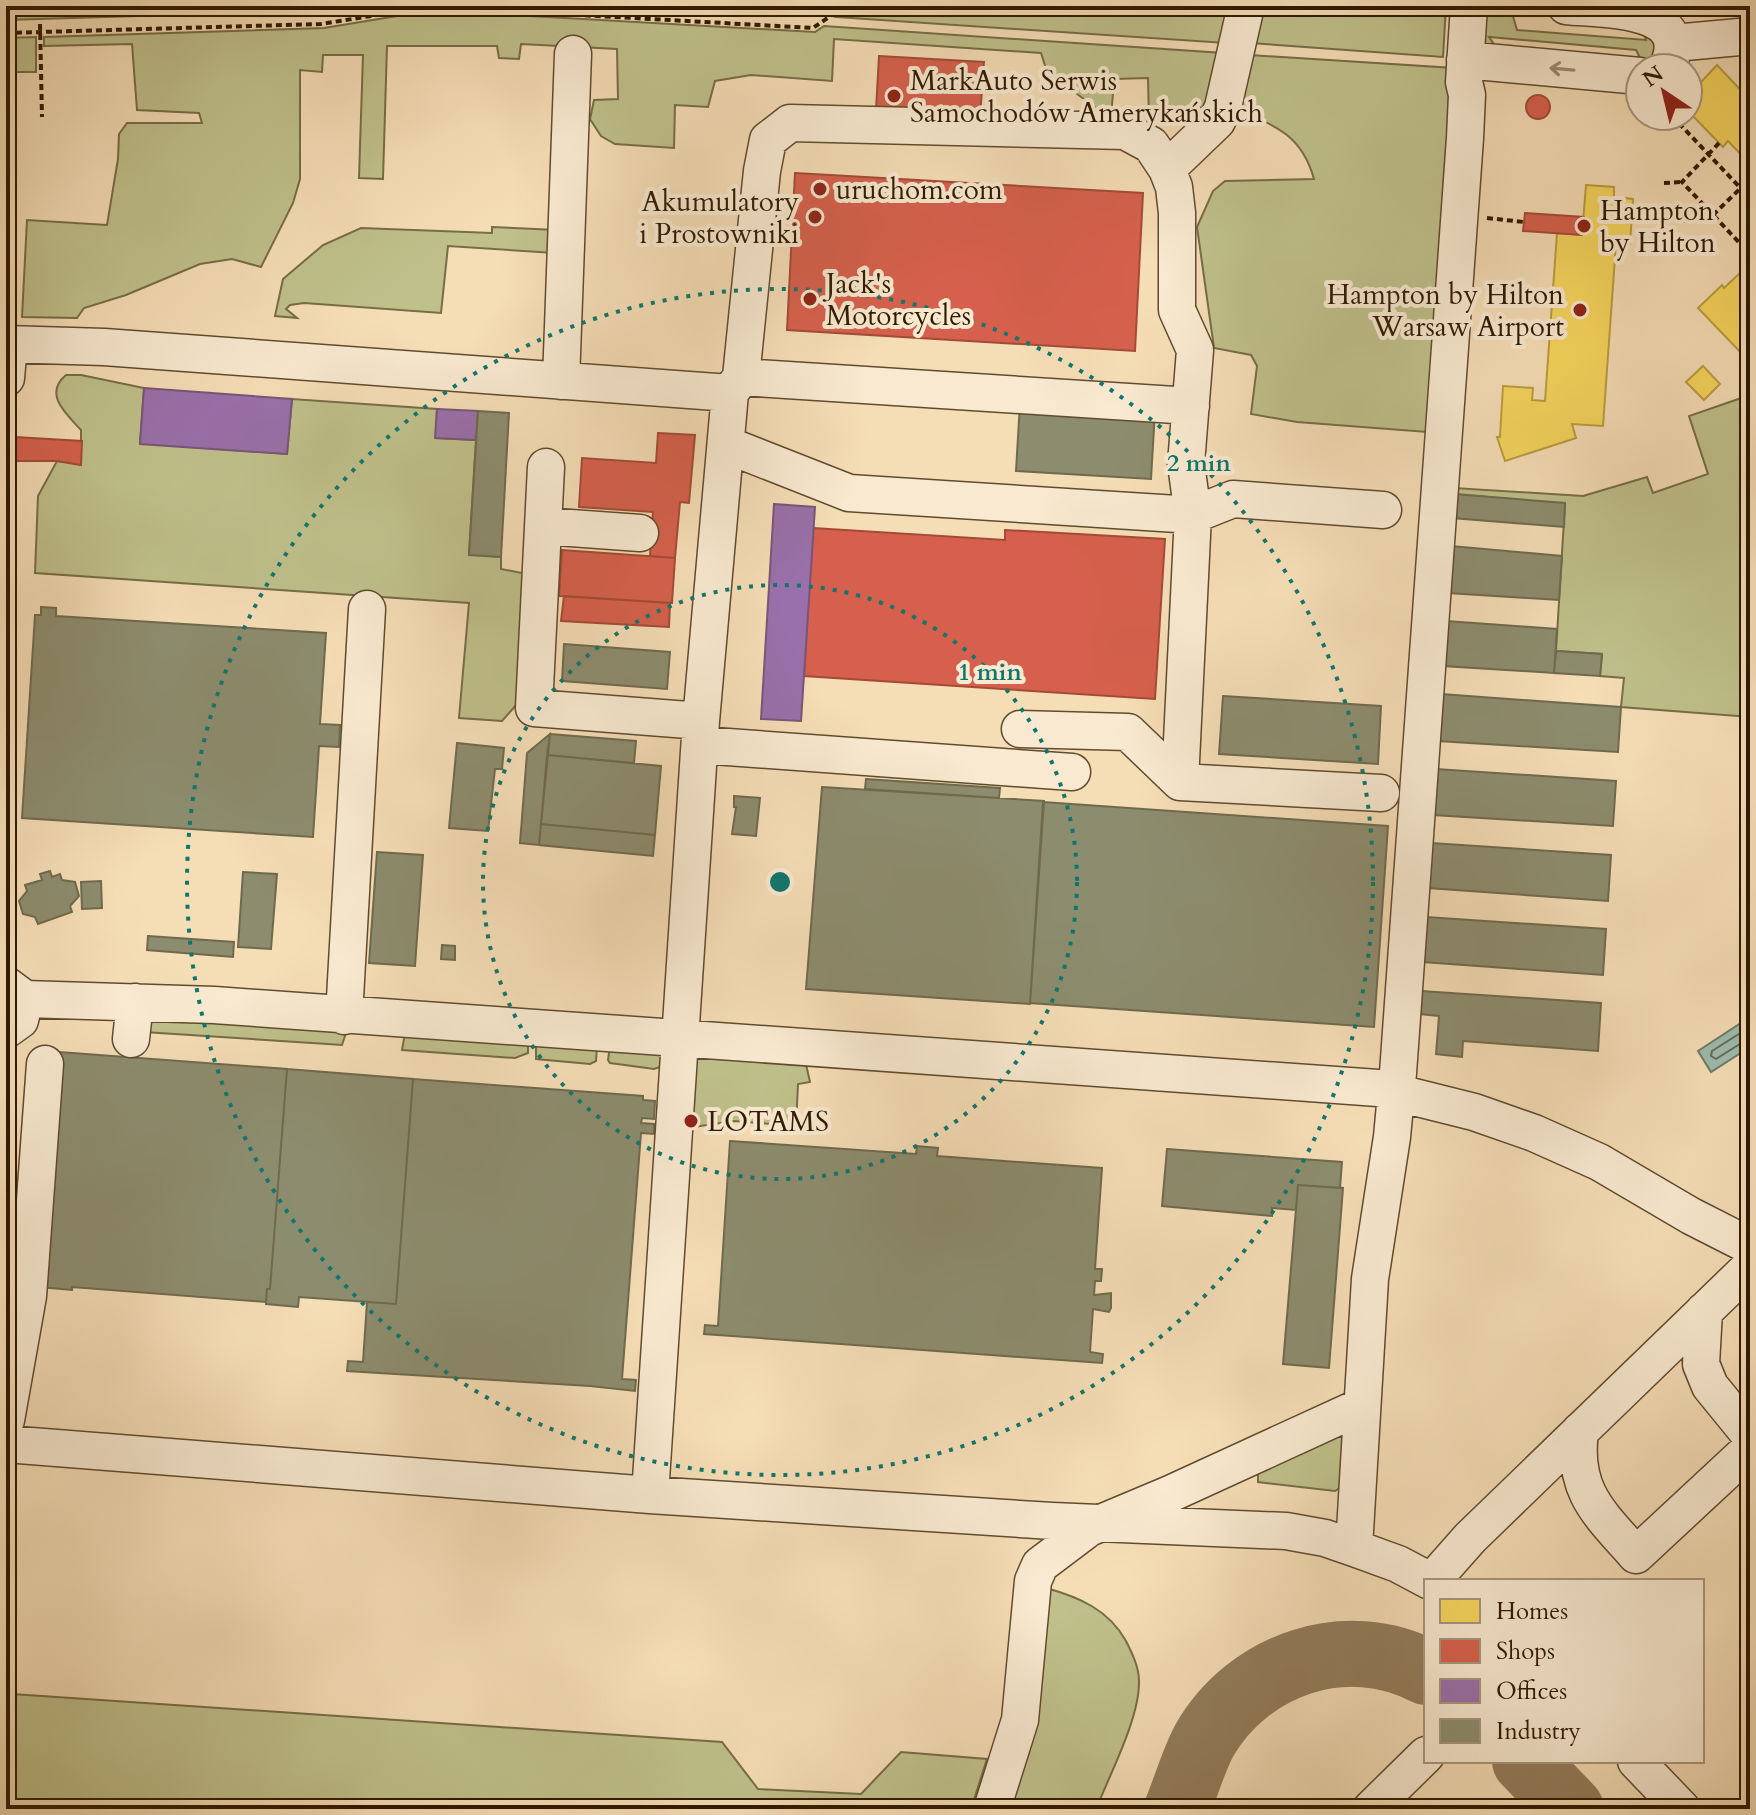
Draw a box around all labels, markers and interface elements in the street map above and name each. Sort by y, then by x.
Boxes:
north arrow [1624,52,1704,132]
text: N [1637,59,1670,94]
one-way arrow [1549,61,1576,76]
place label: MarkAuto Serwis Samochodów Amerykańskich [910,62,1263,132]
marker: MarkAuto Serwis Samochodów Amerykańskich [885,87,903,105]
place label: uruchom.com [836,171,1003,209]
marker: uruchom.com [811,180,829,198]
place label: Akumulatory i Prostowniki [639,183,799,253]
place label: Hampton by Hilton [1600,192,1716,262]
marker: Akumulatory i Prostowniki [806,208,824,226]
marker: Hampton by Hilton [1575,217,1593,235]
place label: Jack's Motorcycles [822,265,971,335]
place label: Hampton by Hilton Warsaw Airport [1327,276,1564,346]
marker: Jack's Motorcycles [801,290,819,308]
marker: Hampton by Hilton Warsaw Airport [1571,301,1589,319]
text: 2 min [1167,447,1232,480]
text: 1 min [958,656,1023,689]
centre of rings [766,868,794,896]
place label: LOTAMS [707,1103,829,1141]
marker: LOTAMS [682,1112,700,1130]
legend [1424,1579,1704,1763]
text: Homes [1496,1595,1568,1628]
text: Shops [1496,1635,1555,1668]
text: Offices [1496,1675,1567,1708]
text: Industry [1496,1715,1581,1748]

